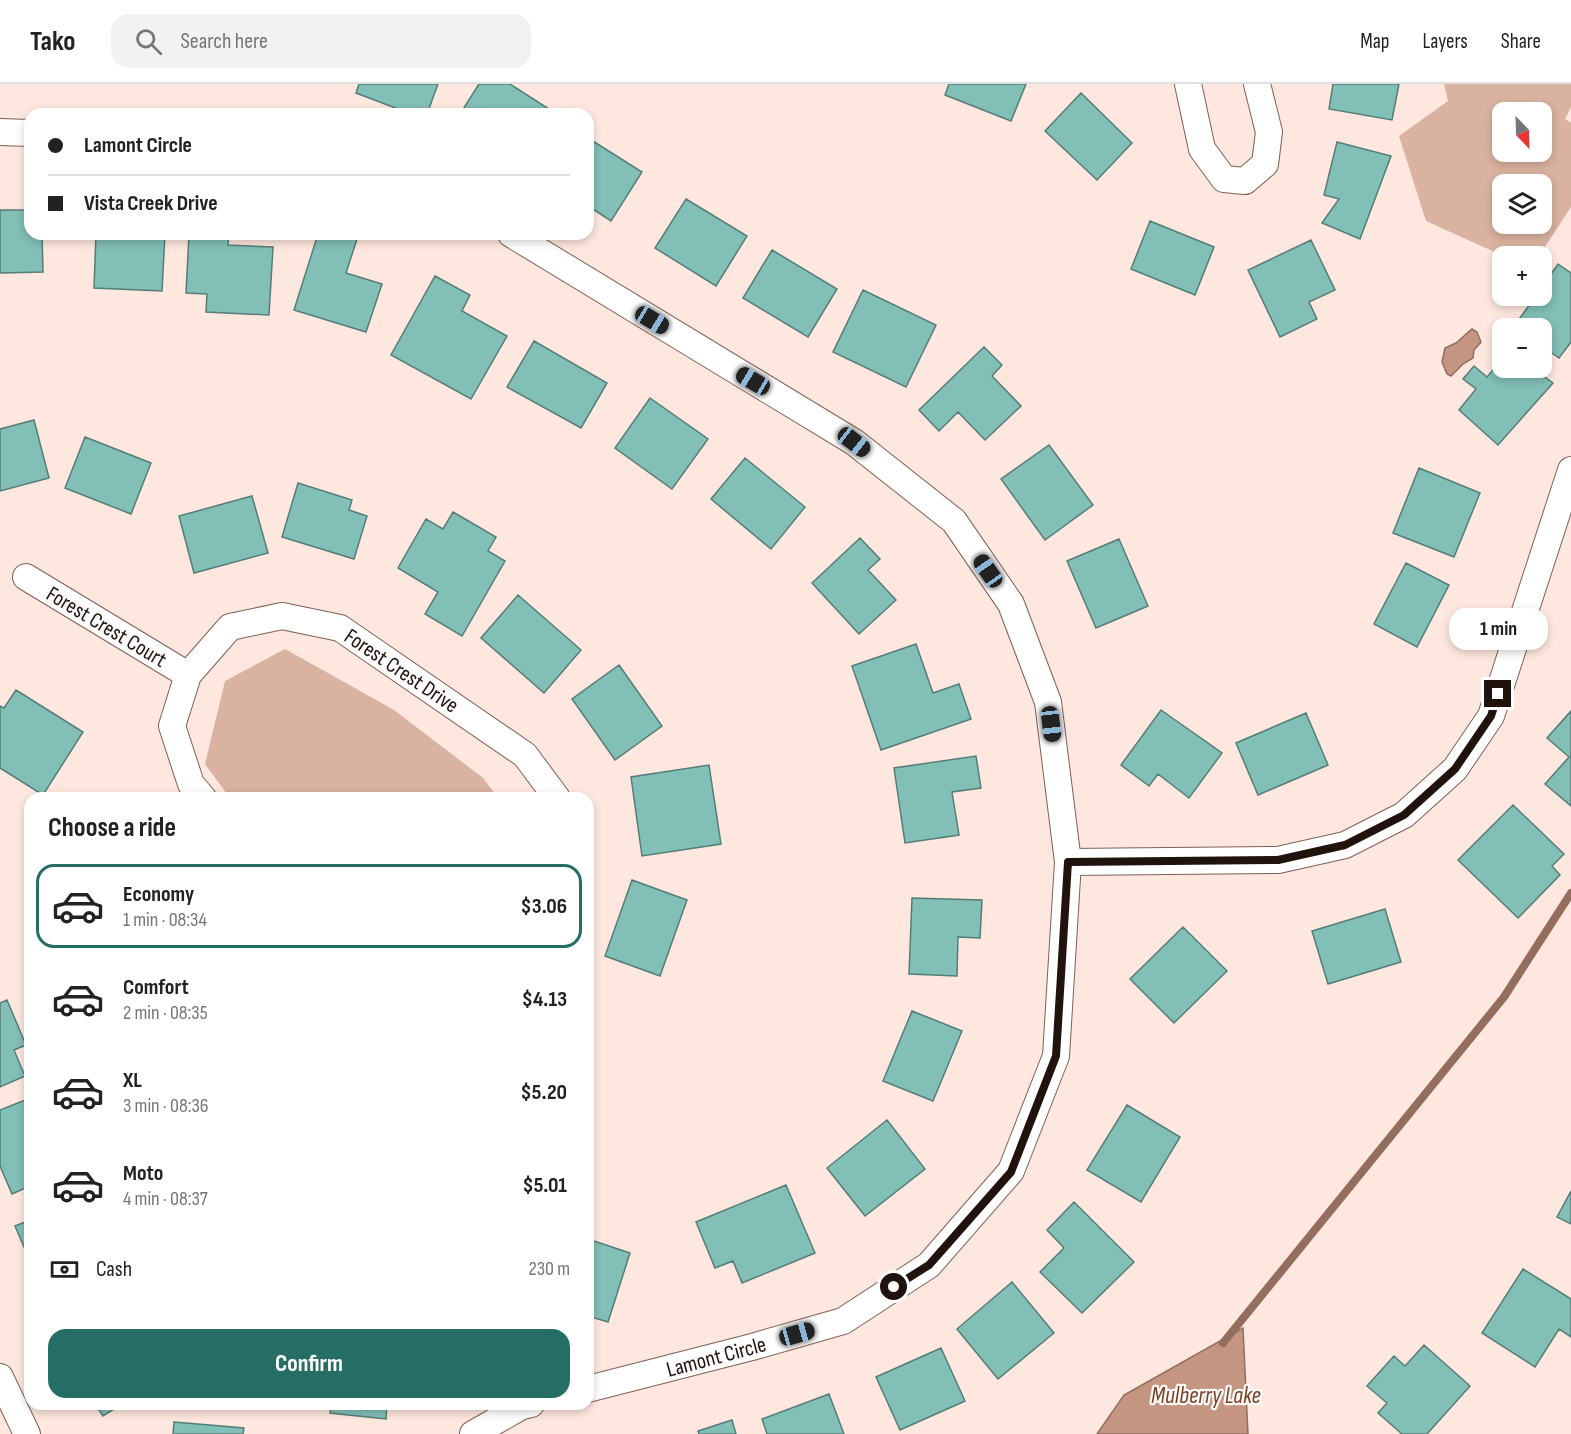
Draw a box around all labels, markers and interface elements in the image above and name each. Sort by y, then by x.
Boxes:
search box [111,14,531,68]
text: Tako [30,25,75,58]
icon: search [132,25,165,58]
text: Search here [180,28,268,55]
text: Map [1360,29,1389,54]
text: Layers [1422,29,1468,54]
text: Share [1501,29,1541,54]
north arrow [1492,102,1552,162]
map controls [1492,102,1552,378]
text: Lamont Circle [84,132,192,159]
button: layers [1492,174,1552,234]
text: Vista Creek Drive [84,190,218,217]
button: + [1492,246,1552,306]
car [632,303,672,337]
button: − [1492,318,1552,378]
car [733,364,773,398]
car [834,424,874,460]
car [970,551,1006,591]
street label: Forest Crest Court [41,581,172,674]
callout: 1 min [1448,607,1547,649]
text: 1 min [1480,617,1517,641]
street label: Forest Crest Drive [339,623,463,719]
route end [1484,680,1511,707]
car [1040,705,1062,743]
text: Choose a ride [48,812,176,844]
icon: car [51,879,105,933]
text: Economy [123,881,194,908]
text: $3.06 [521,893,567,920]
text: 1 min · 08:34 [123,908,207,932]
icon: car [51,972,105,1026]
text: Comfort [123,974,189,1001]
text: $4.13 [522,986,567,1013]
text: 2 min · 08:35 [123,1001,208,1025]
icon: car [51,1065,105,1119]
text: XL [123,1067,142,1094]
text: $5.20 [521,1079,567,1106]
text: 3 min · 08:36 [123,1094,209,1118]
icon: car [51,1158,105,1212]
text: Moto [123,1160,163,1187]
text: $5.01 [523,1172,567,1199]
text: 4 min · 08:37 [123,1187,208,1211]
icon: cash [48,1253,81,1286]
text: Cash [96,1256,132,1283]
text: 230 m [528,1257,570,1281]
route start [880,1273,907,1300]
car [777,1320,817,1348]
button: Confirm [48,1329,570,1398]
street label: Lamont Circle [664,1331,769,1384]
water label: Mulberry Lake [1151,1381,1261,1410]

